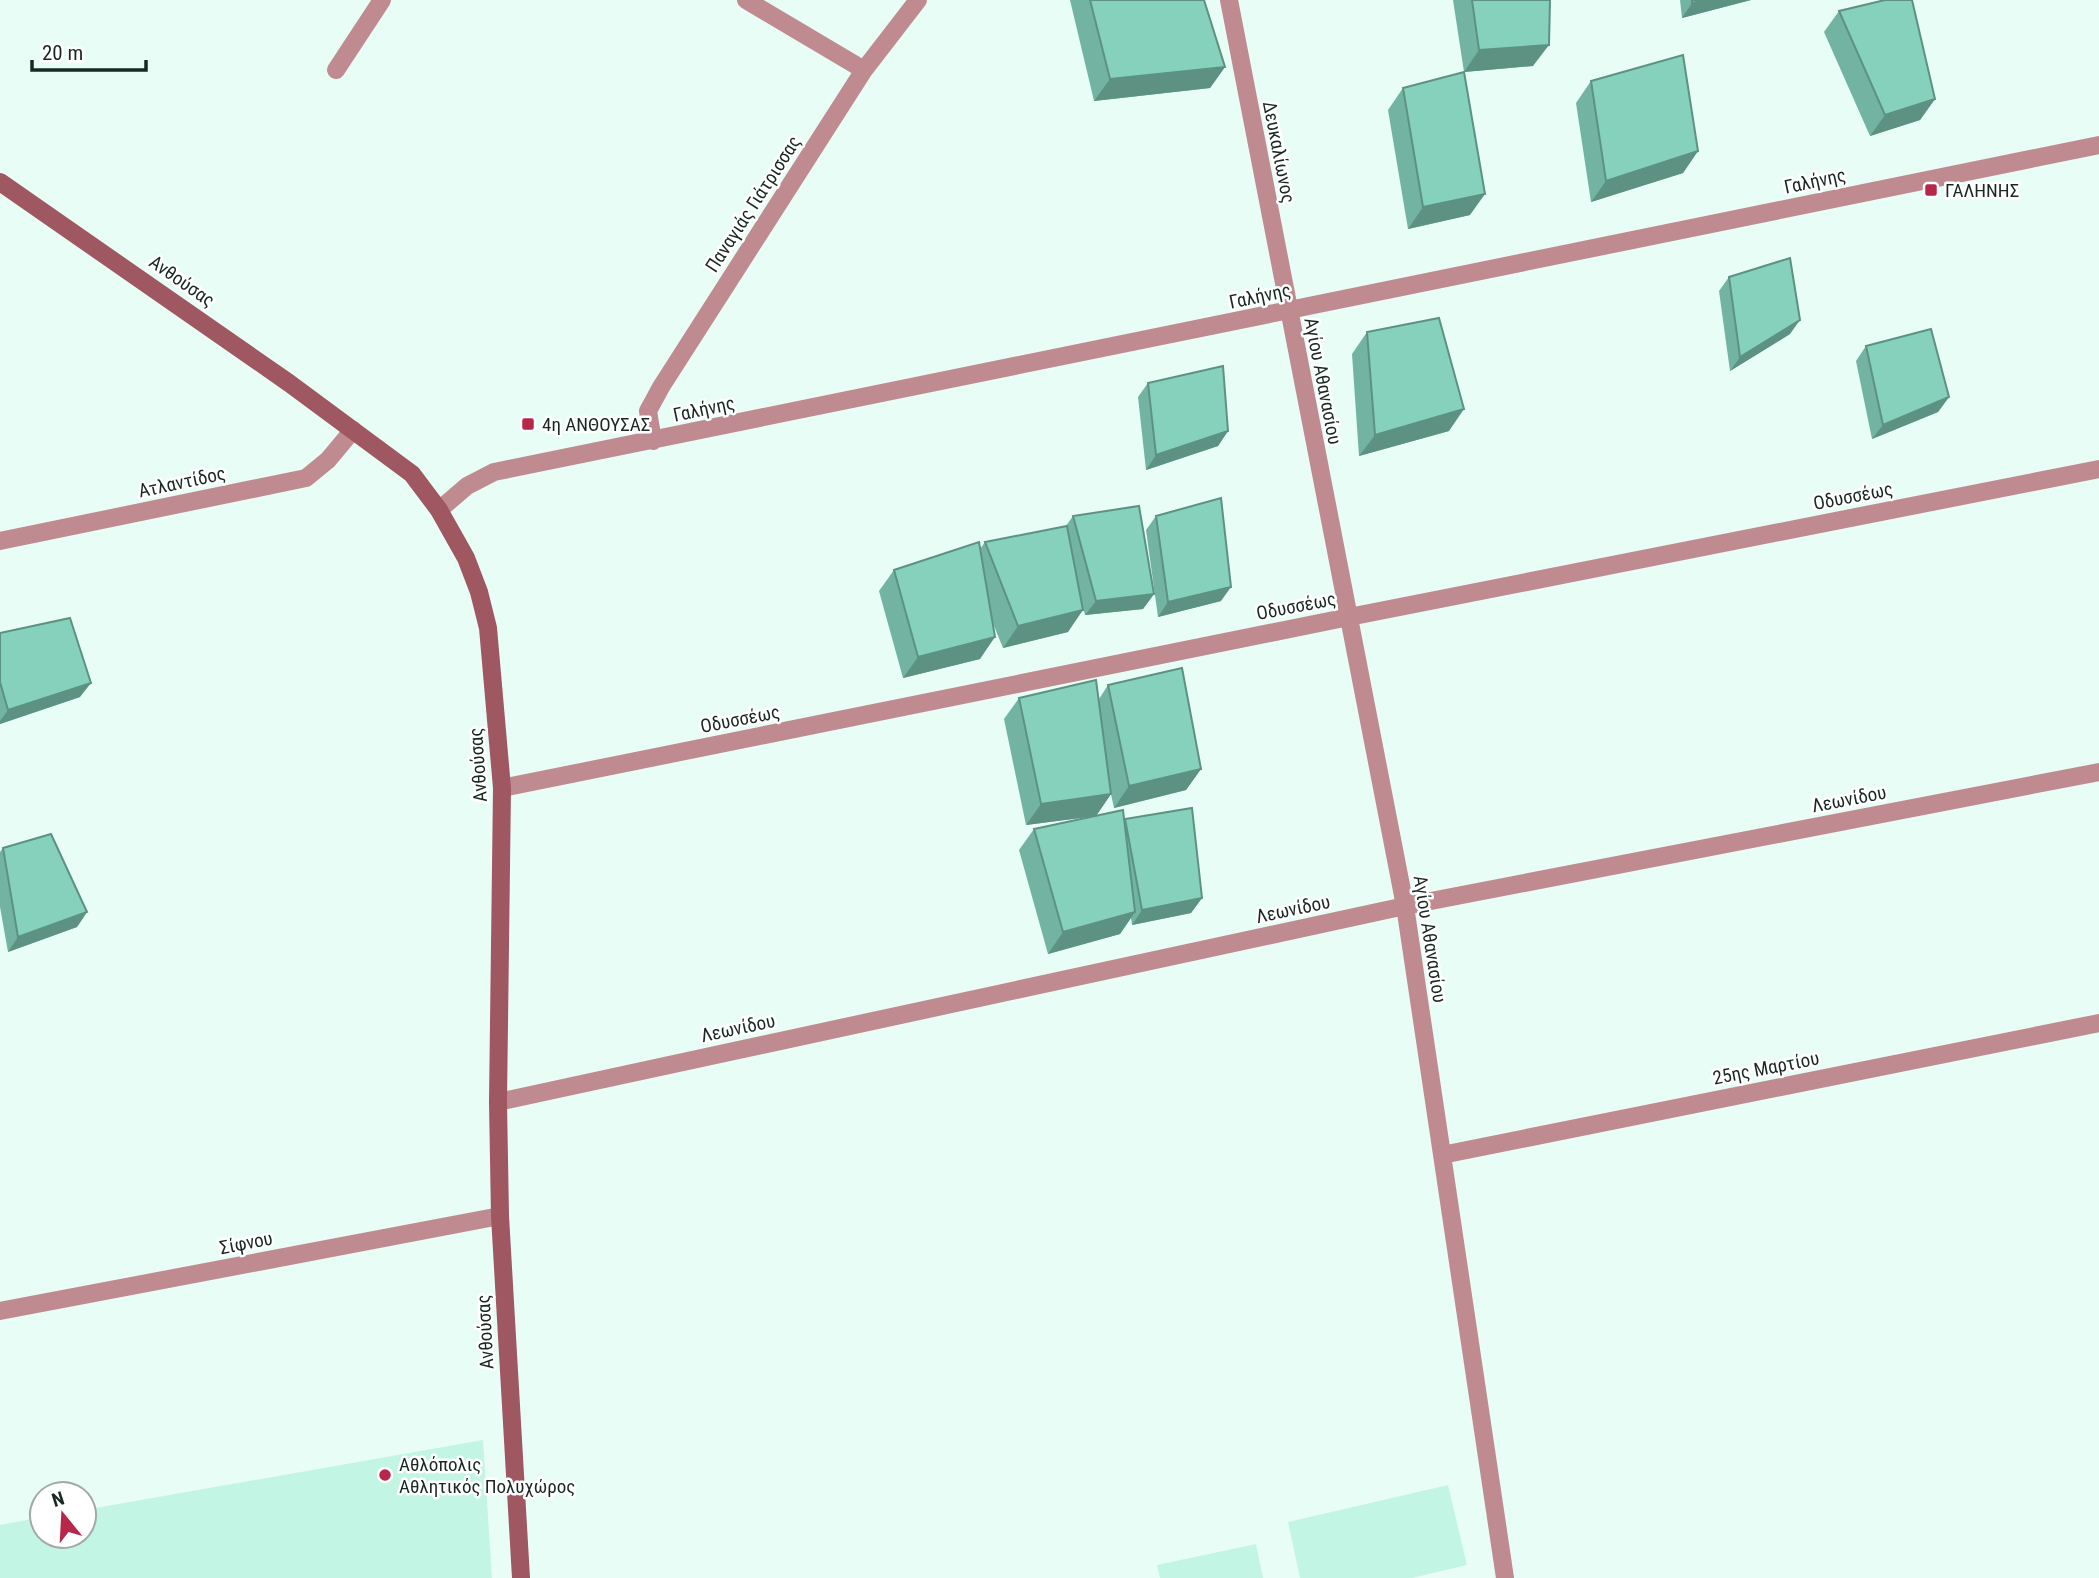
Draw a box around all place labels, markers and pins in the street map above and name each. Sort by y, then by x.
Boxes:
place label: ΓΑΛΗΝΗΣ [1945,179,2019,202]
marker: ΓΑΛΗΝΗΣ [1923,182,1939,198]
place label: 4η ΑΝΘΟΥΣΑΣ [542,413,650,436]
marker: 4η ΑΝΘΟΥΣΑΣ [520,416,536,432]
place label: Αθλόπολις Αθλητικός Πολυχώρος [399,1453,575,1498]
marker: Αθλόπολις Αθλητικός Πολυχώρος [377,1467,393,1483]

